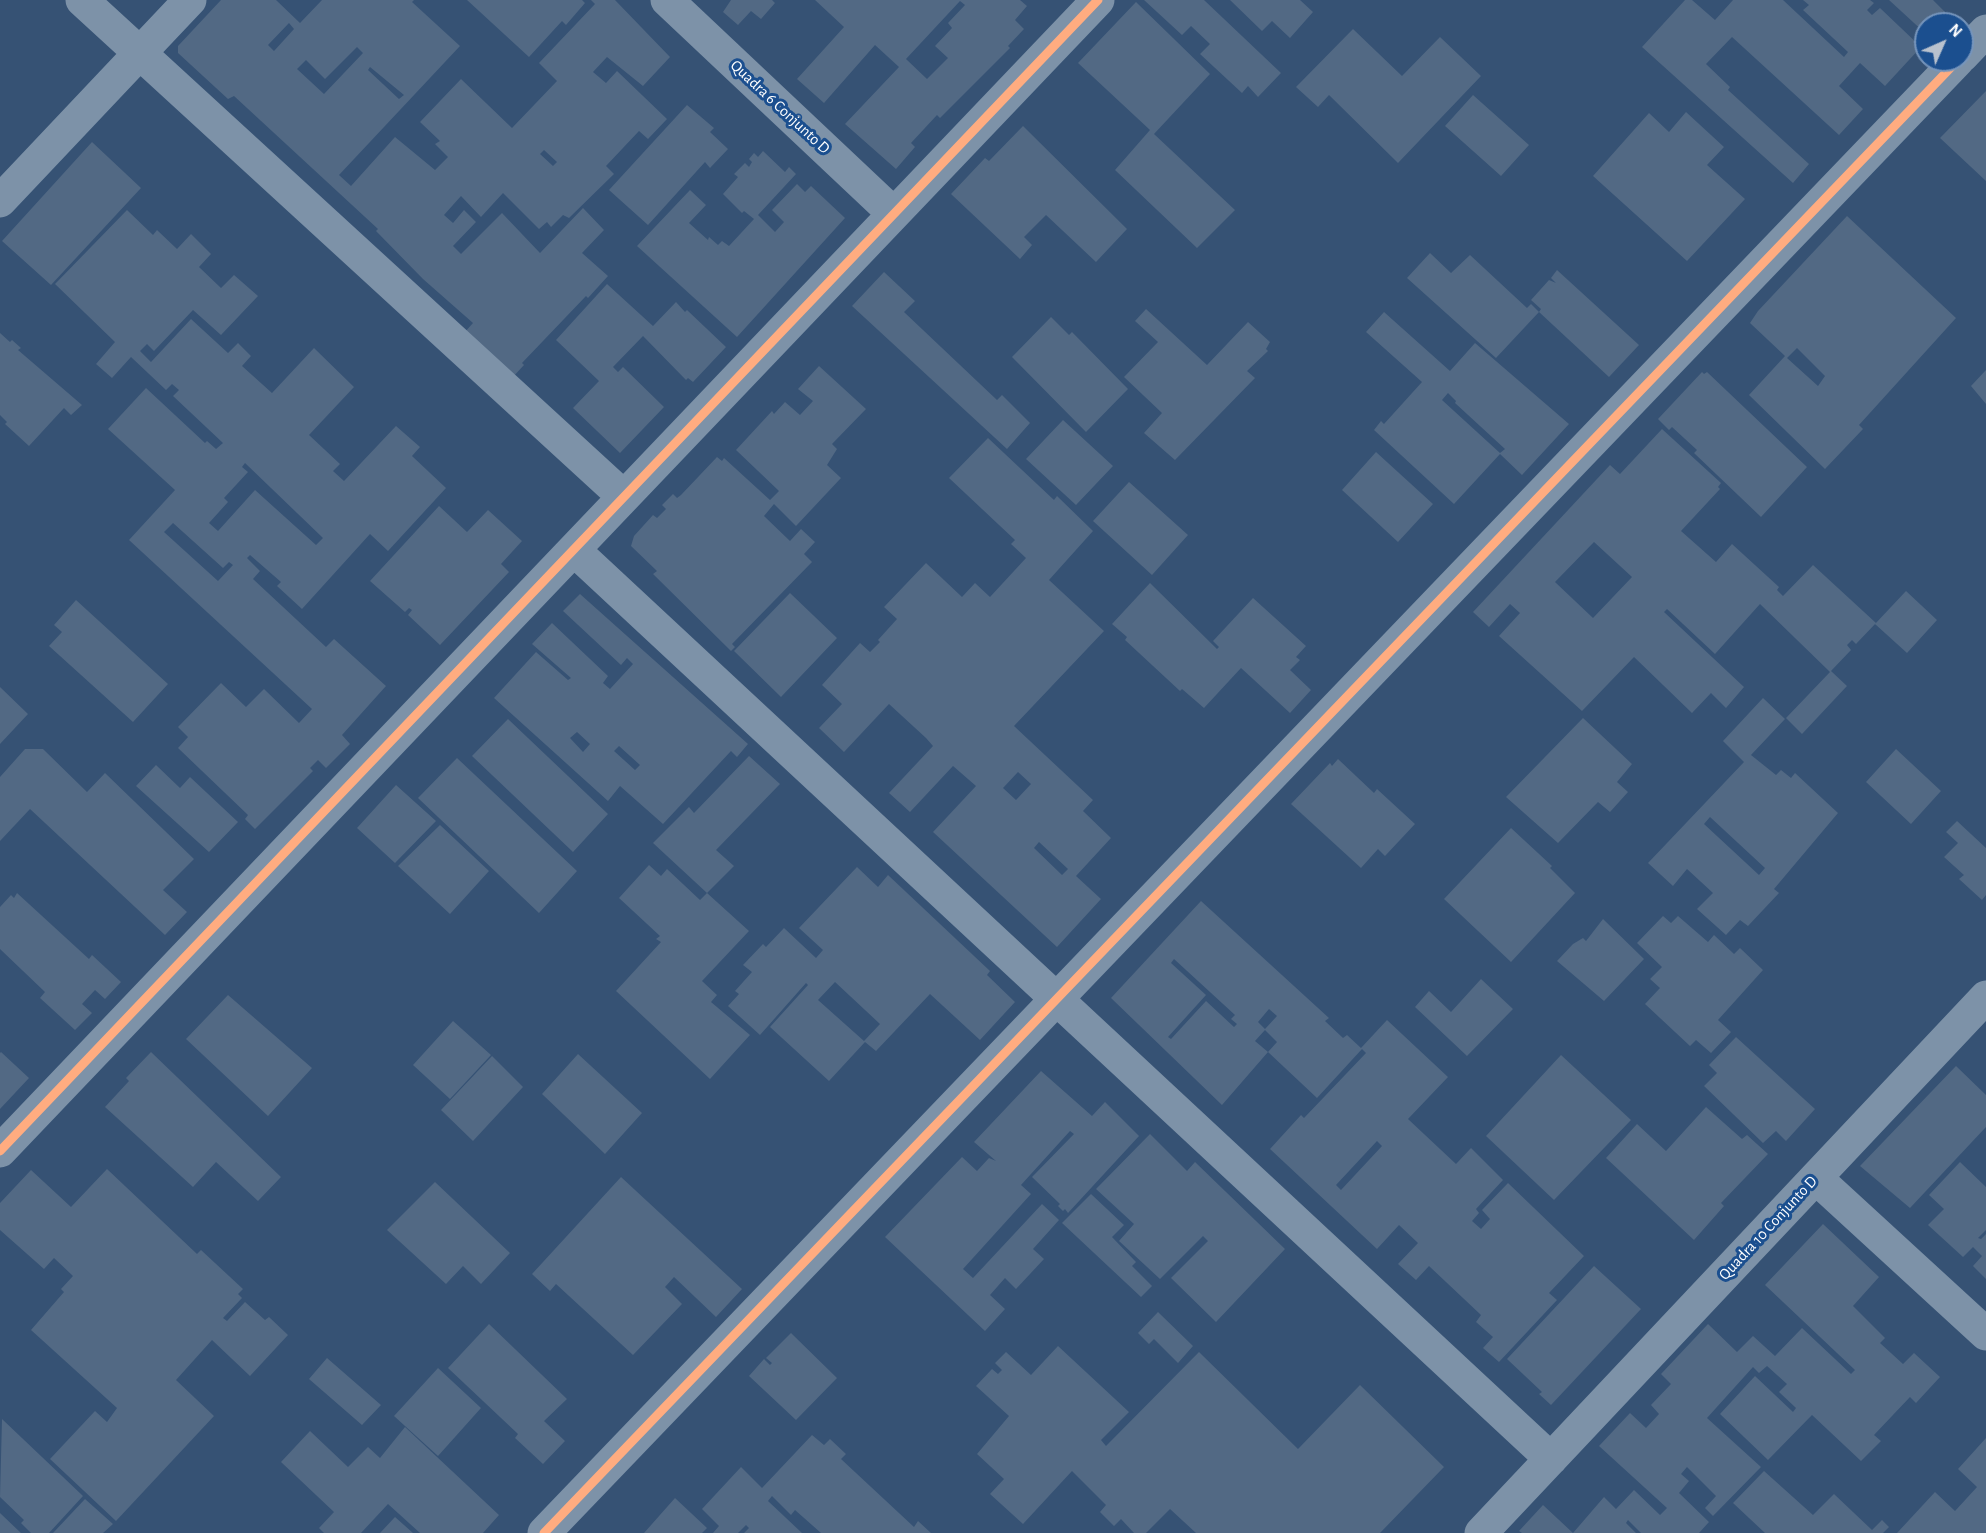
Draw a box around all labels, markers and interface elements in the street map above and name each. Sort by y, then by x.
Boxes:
north arrow [1914,12,1974,72]
text: N [1946,21,1965,40]
street label: Quadra 6 Conjunto D [726,56,834,158]
street label: Quadra 10 Conjunto D [1715,1172,1821,1284]

